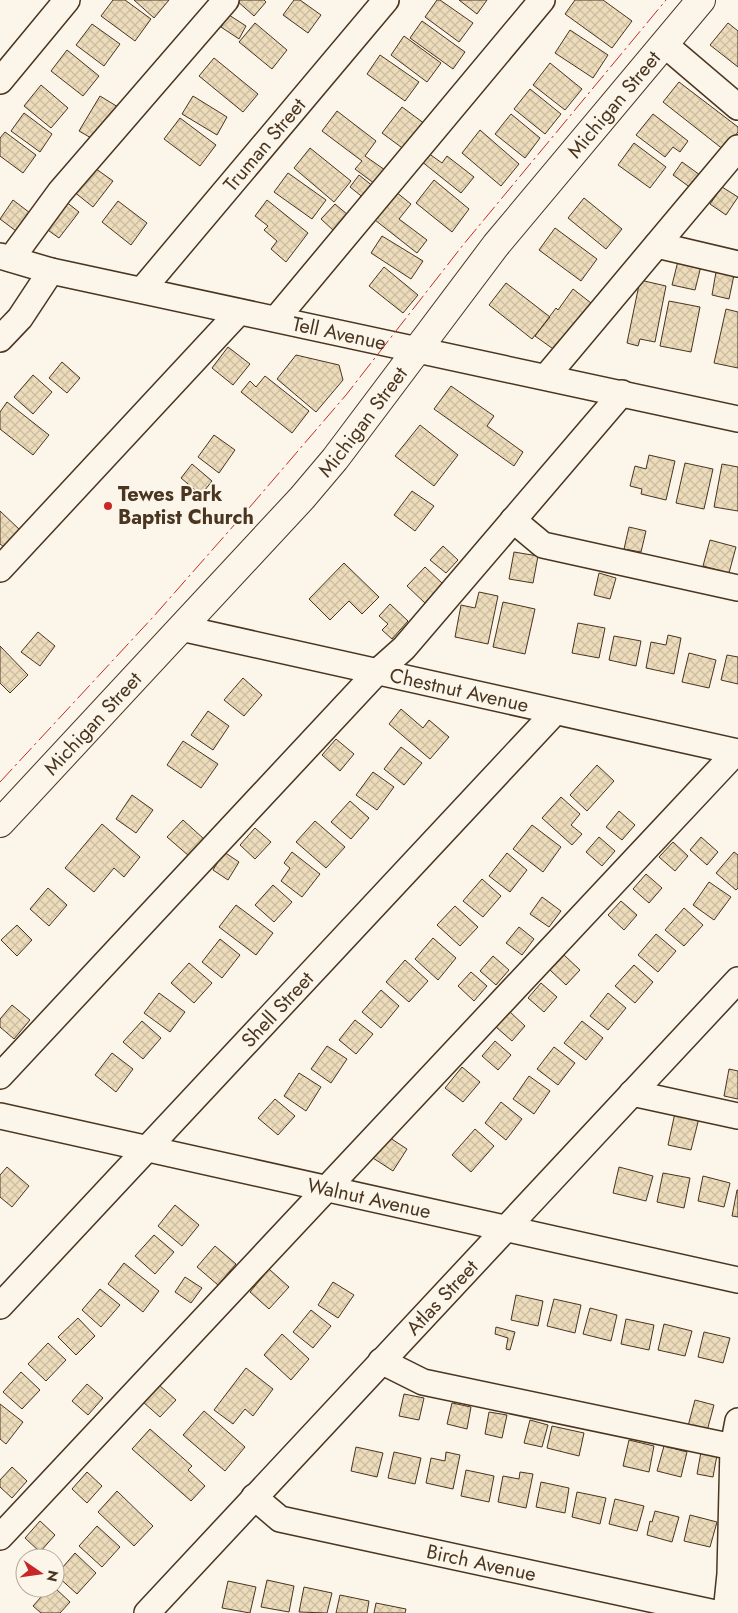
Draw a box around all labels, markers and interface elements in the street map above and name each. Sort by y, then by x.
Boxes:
street label: Michigan Street [561,45,668,165]
street label: Truman Street [217,92,313,198]
street label: Tell Avenue [290,309,389,358]
street label: Michigan Street [312,361,415,484]
place label: Tewes Park Baptist Church [118,480,254,532]
marker: Tewes Park Baptist Church [102,500,114,512]
street label: Chestnut Avenue [387,661,531,720]
street label: Michigan Street [37,665,149,782]
street label: Shell Street [235,965,321,1054]
street label: Walnut Avenue [304,1171,434,1226]
street label: Atlas Street [399,1253,485,1342]
street label: Birch Avenue [424,1537,539,1589]
north arrow [15,1548,65,1598]
text: N [42,1568,64,1584]

